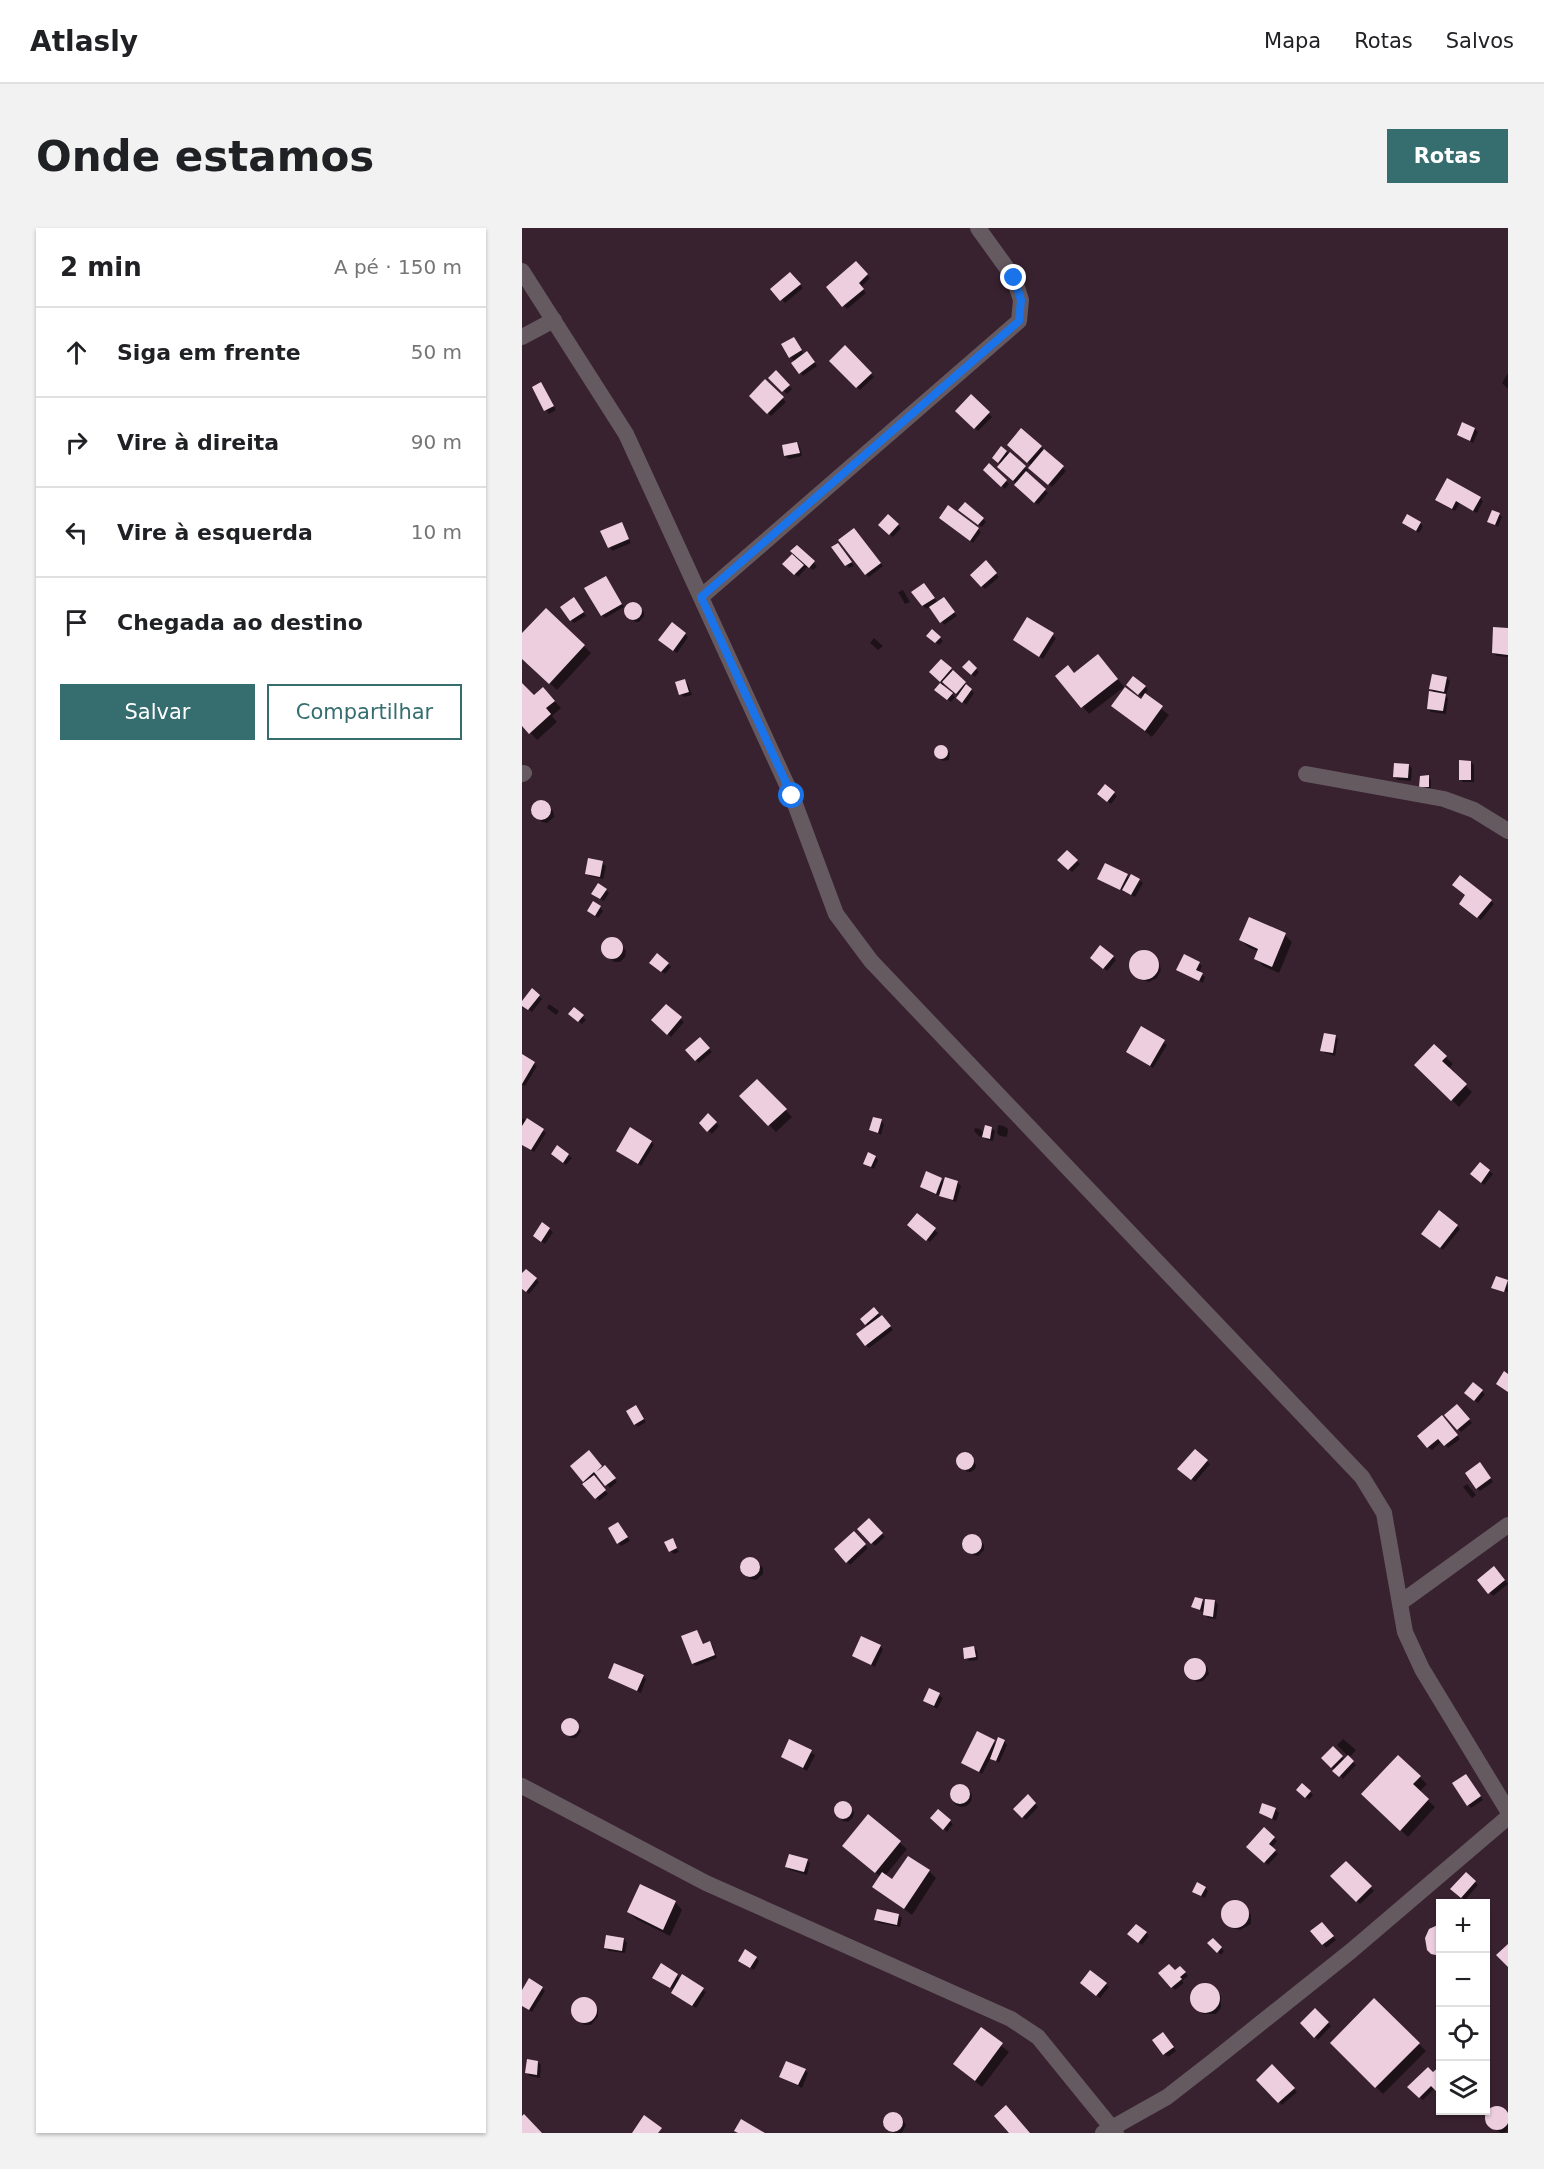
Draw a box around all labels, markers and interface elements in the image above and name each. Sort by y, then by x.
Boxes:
text: Atlasly [30,25,138,58]
text: Mapa [1264,29,1321,53]
text: Rotas [1354,29,1413,53]
text: Salvos [1446,29,1514,53]
button: Rotas [1387,129,1508,183]
text: Onde estamos [36,132,374,181]
text: 2 min [60,252,142,282]
text: A pé · 150 m [334,255,462,279]
route end [1000,264,1026,290]
icon: ahead [60,336,93,369]
text: Siga em frente [117,340,301,365]
text: 50 m [411,340,462,364]
icon: right [60,426,93,459]
text: Vire à direita [117,430,279,455]
text: 90 m [411,430,462,454]
icon: left [60,516,93,549]
text: Vire à esquerda [117,520,313,545]
text: 10 m [411,520,462,544]
icon: arrive [60,606,93,639]
text: Chegada ao destino [117,610,363,635]
button: Salvar [60,684,255,740]
button: Compartilhar [267,684,462,740]
route start [778,782,804,808]
map controls [1436,1899,1490,2115]
button: + [1436,1899,1490,1953]
button: − [1436,1953,1490,2007]
button: locate [1436,2007,1490,2061]
button: layers [1436,2061,1490,2115]

